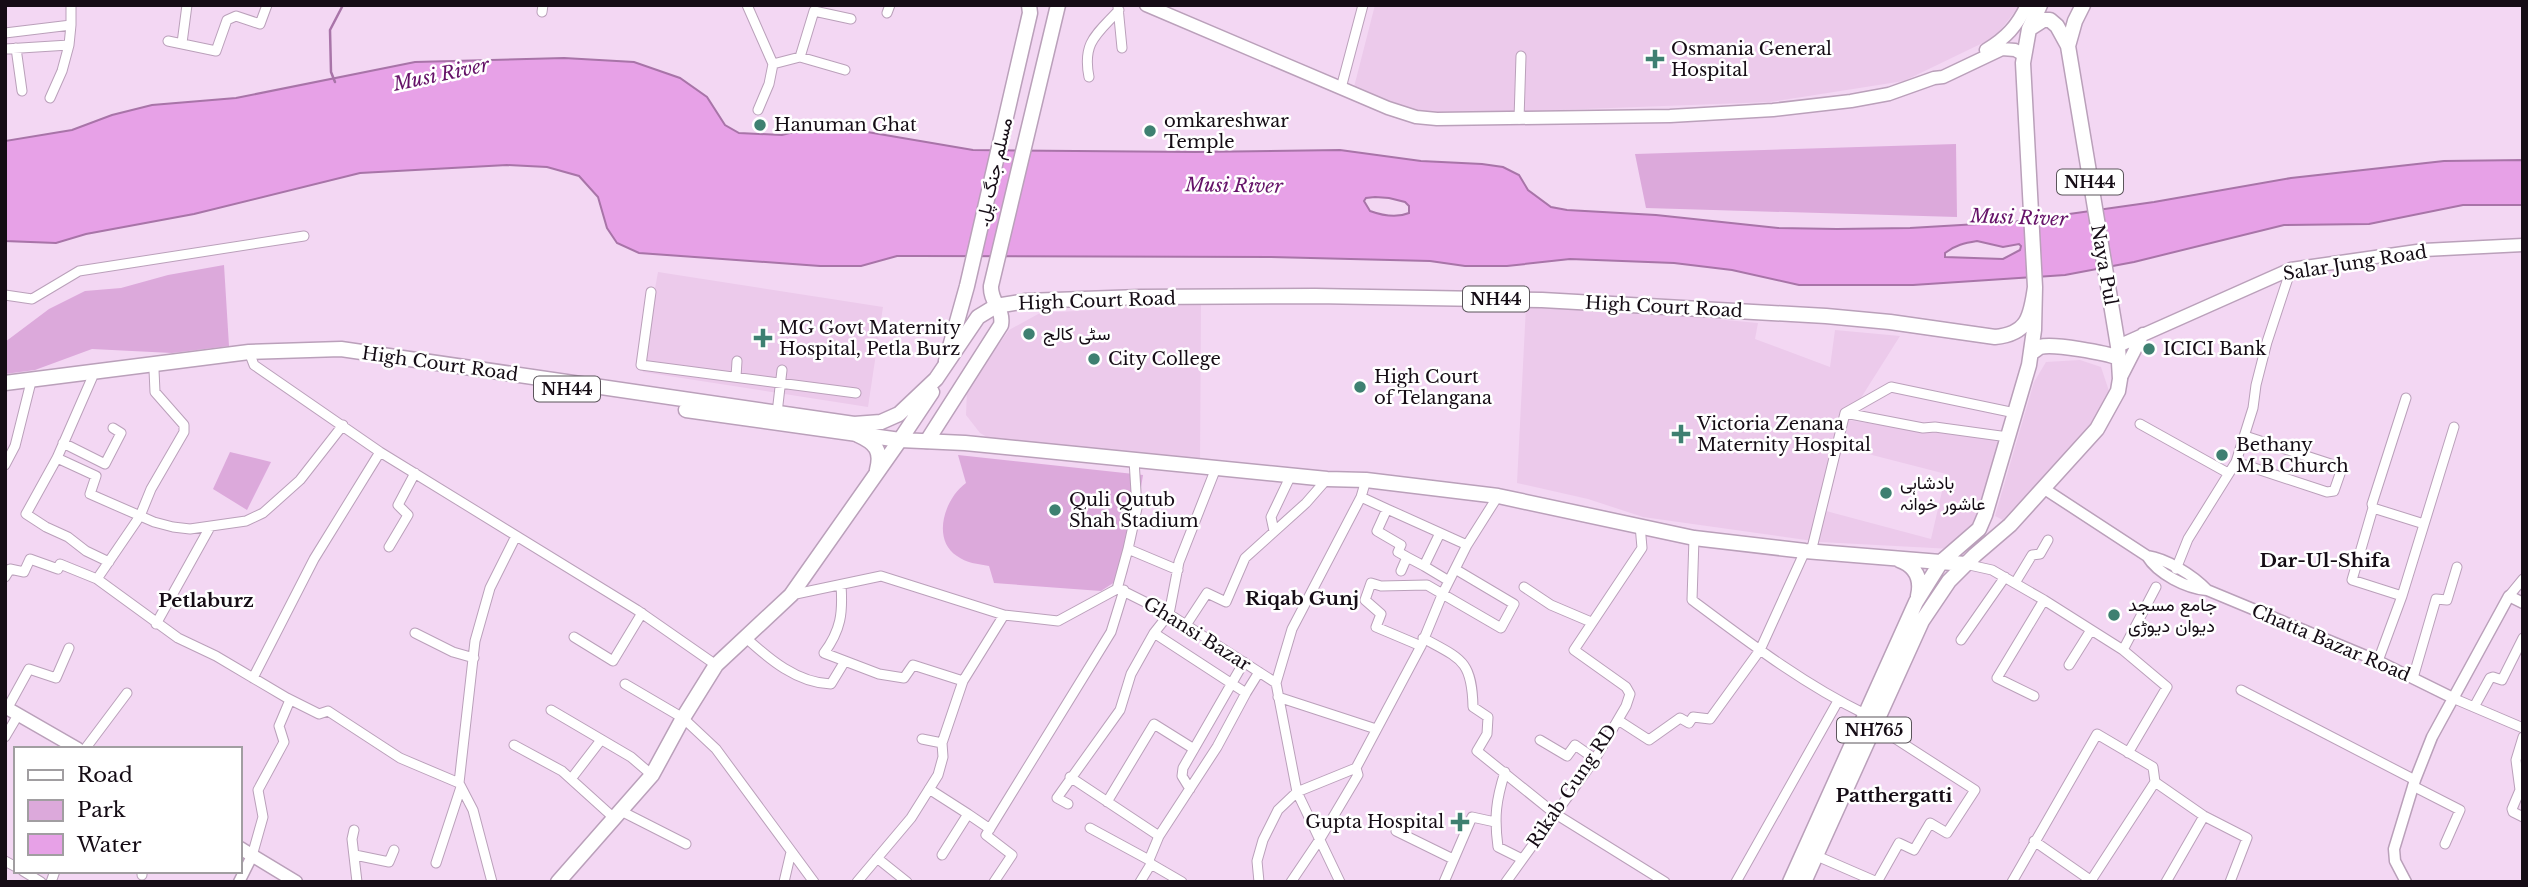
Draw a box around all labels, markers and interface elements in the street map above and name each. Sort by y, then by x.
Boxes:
place label: Osmania General Hospital [1671,38,1832,81]
marker: Osmania General Hospital [1645,49,1665,69]
water label: Musi River [390,53,492,96]
place label: omkareshwar Temple [1164,110,1289,153]
place label: Hanuman Ghat [774,114,917,136]
street label: مسلم جنگ پل۔ [971,115,1018,229]
marker: Hanuman Ghat [752,117,768,133]
marker: omkareshwar Temple [1142,123,1158,139]
road number: NH44 [2057,170,2123,194]
water label: Musi River [1184,173,1284,198]
water label: Musi River [1969,204,2069,231]
street label: Naya Pul [2086,223,2122,307]
street label: Salar Jung Road [2281,241,2429,285]
road number: NH44 [1463,286,1529,312]
street label: High Court Road [1018,287,1176,315]
street label: High Court Road [1585,292,1743,322]
place label: MG Govt Maternity Hospital, Petla Burz [779,317,961,360]
place label: سٹی کالج [1043,323,1110,346]
marker: سٹی کالج [1021,326,1037,342]
marker: MG Govt Maternity Hospital, Petla Burz [753,328,773,348]
place label: ICICI Bank [2163,338,2266,360]
marker: ICICI Bank [2141,341,2157,357]
street label: High Court Road [360,342,520,386]
place label: City College [1108,348,1221,370]
marker: City College [1086,351,1102,367]
place label: High Court of Telangana [1374,366,1492,409]
road number: NH44 [534,376,600,402]
marker: High Court of Telangana [1352,379,1368,395]
place label: Victoria Zenana Maternity Hospital [1696,413,1871,456]
marker: Victoria Zenana Maternity Hospital [1671,424,1691,444]
place label: Bethany M.B Church [2236,434,2349,477]
marker: Bethany M.B Church [2214,447,2230,463]
place label: بادشاہی عاشور خوانہ [1900,472,1985,515]
marker: بادشاہی عاشور خوانہ [1878,485,1894,501]
place label: Quli Qutub Shah Stadium [1069,489,1198,532]
marker: Quli Qutub Shah Stadium [1047,502,1063,518]
district label: Dar-Ul-Shifa [2260,549,2391,572]
district label: Riqab Gunj [1245,587,1359,610]
district label: Petlaburz [158,589,254,612]
street label: Ghansi Bazar [1139,592,1255,676]
place label: جامع مسجد دیوان دیوڑی [2128,594,2217,638]
street label: Chatta Bazar Road [2248,600,2414,686]
marker: جامع مسجد دیوان دیوڑی [2106,607,2122,623]
road number: NH765 [1837,718,1911,743]
street label: Rikab Gung RD [1523,720,1621,852]
legend [14,747,242,873]
text: Road [77,762,133,788]
district label: Patthergatti [1836,784,1953,807]
text: Park [77,797,126,823]
place label: Gupta Hospital [1305,811,1444,833]
marker: Gupta Hospital [1450,812,1470,832]
text: Water [76,832,141,858]

